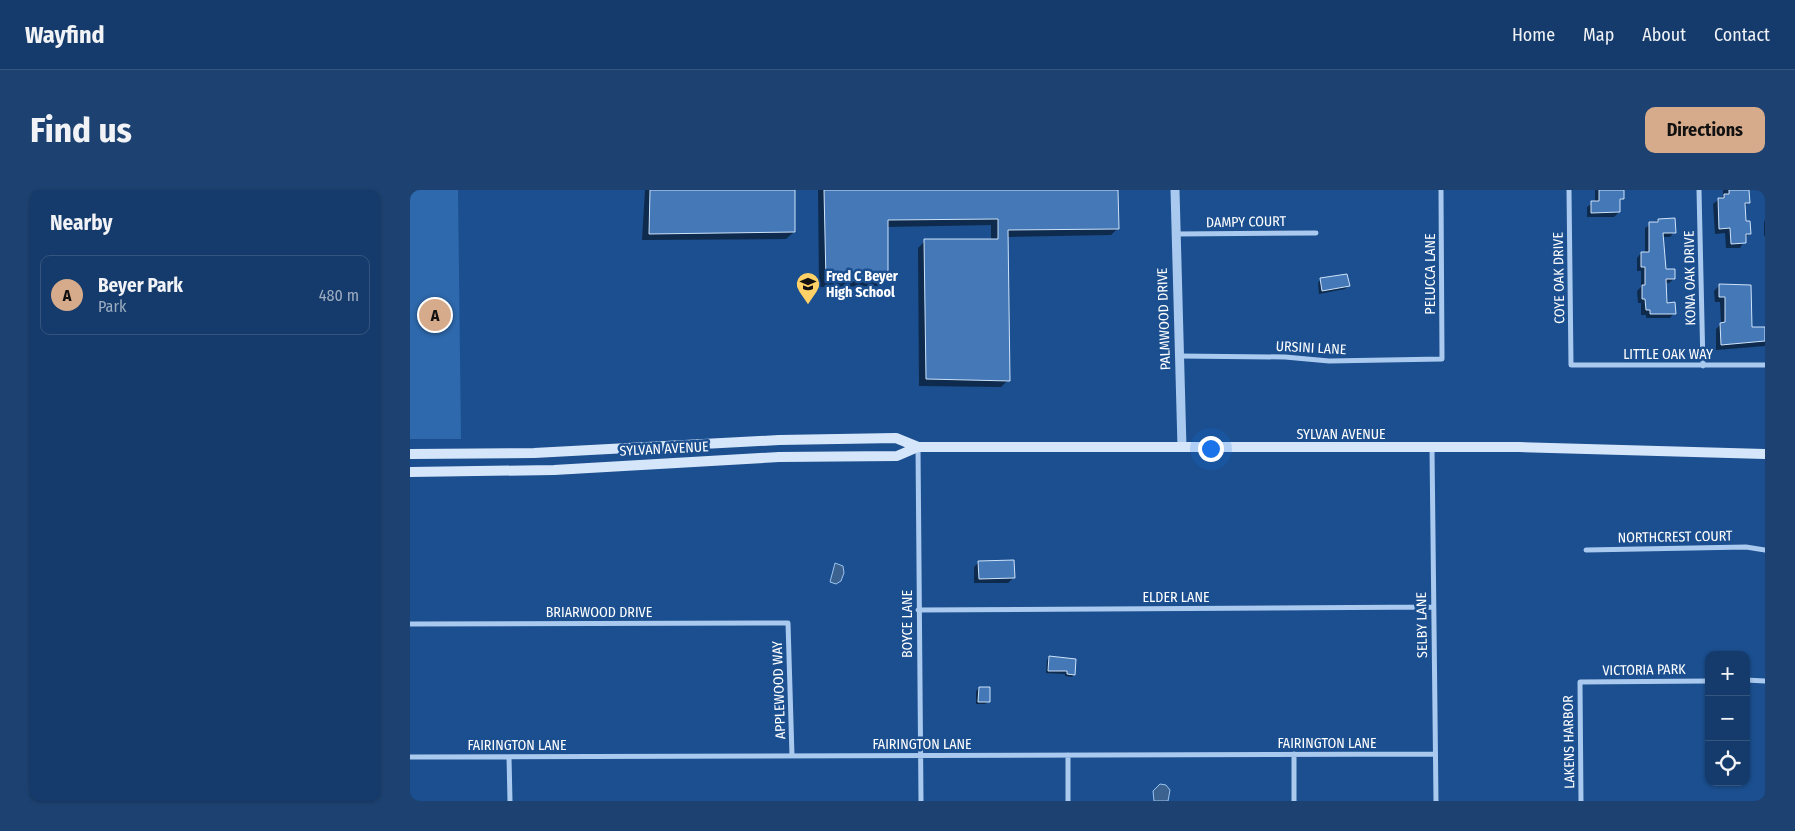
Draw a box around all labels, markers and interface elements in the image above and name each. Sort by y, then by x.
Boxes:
text: Wayfind [25,21,105,49]
text: Home [1512,24,1555,46]
text: Map [1583,24,1614,46]
text: About [1642,24,1686,46]
text: Contact [1714,24,1770,46]
button: Directions [1645,107,1765,153]
text: Find us [30,109,132,151]
text: Nearby [50,210,112,236]
street label: DAMPY COURT [1206,213,1287,231]
street label: KONA OAK DRIVE [1681,230,1699,326]
street label: COYE OAK DRIVE [1550,232,1568,324]
street label: PELUCCA LANE [1422,233,1439,315]
street label: PALMWOOD DRIVE [1154,267,1174,371]
place label: Fred C Beyer High School [826,268,899,301]
school or university icon: Fred C Beyer High School [795,271,821,305]
text: Beyer Park [98,274,183,297]
text: A [63,286,71,305]
text: 480 m [319,286,359,305]
pin: A [419,296,451,334]
text: Park [98,297,126,316]
street label: URSINI LANE [1275,338,1347,358]
street label: LITTLE OAK WAY [1623,346,1713,363]
street label: SYLVAN AVENUE [1296,426,1386,443]
your location [1198,436,1224,462]
street label: SYLVAN AVENUE [619,438,709,460]
street label: NORTHCREST COURT [1617,527,1733,547]
street label: BOYCE LANE [899,589,916,658]
street label: ELDER LANE [1142,589,1210,606]
street label: SELBY LANE [1413,591,1431,658]
street label: BRIARWOOD DRIVE [546,604,653,621]
street label: APPLEWOOD WAY [769,641,789,739]
map controls [1705,651,1750,786]
button: + [1705,651,1750,696]
street label: VICTORIA PARK [1602,661,1686,679]
street label: LAKENS HARBOR [1560,695,1578,789]
button: − [1705,696,1750,741]
street label: FAIRINGTON LANE [1277,735,1377,752]
street label: FAIRINGTON LANE [872,736,972,753]
street label: FAIRINGTON LANE [467,737,567,754]
button: locate [1705,741,1750,786]

